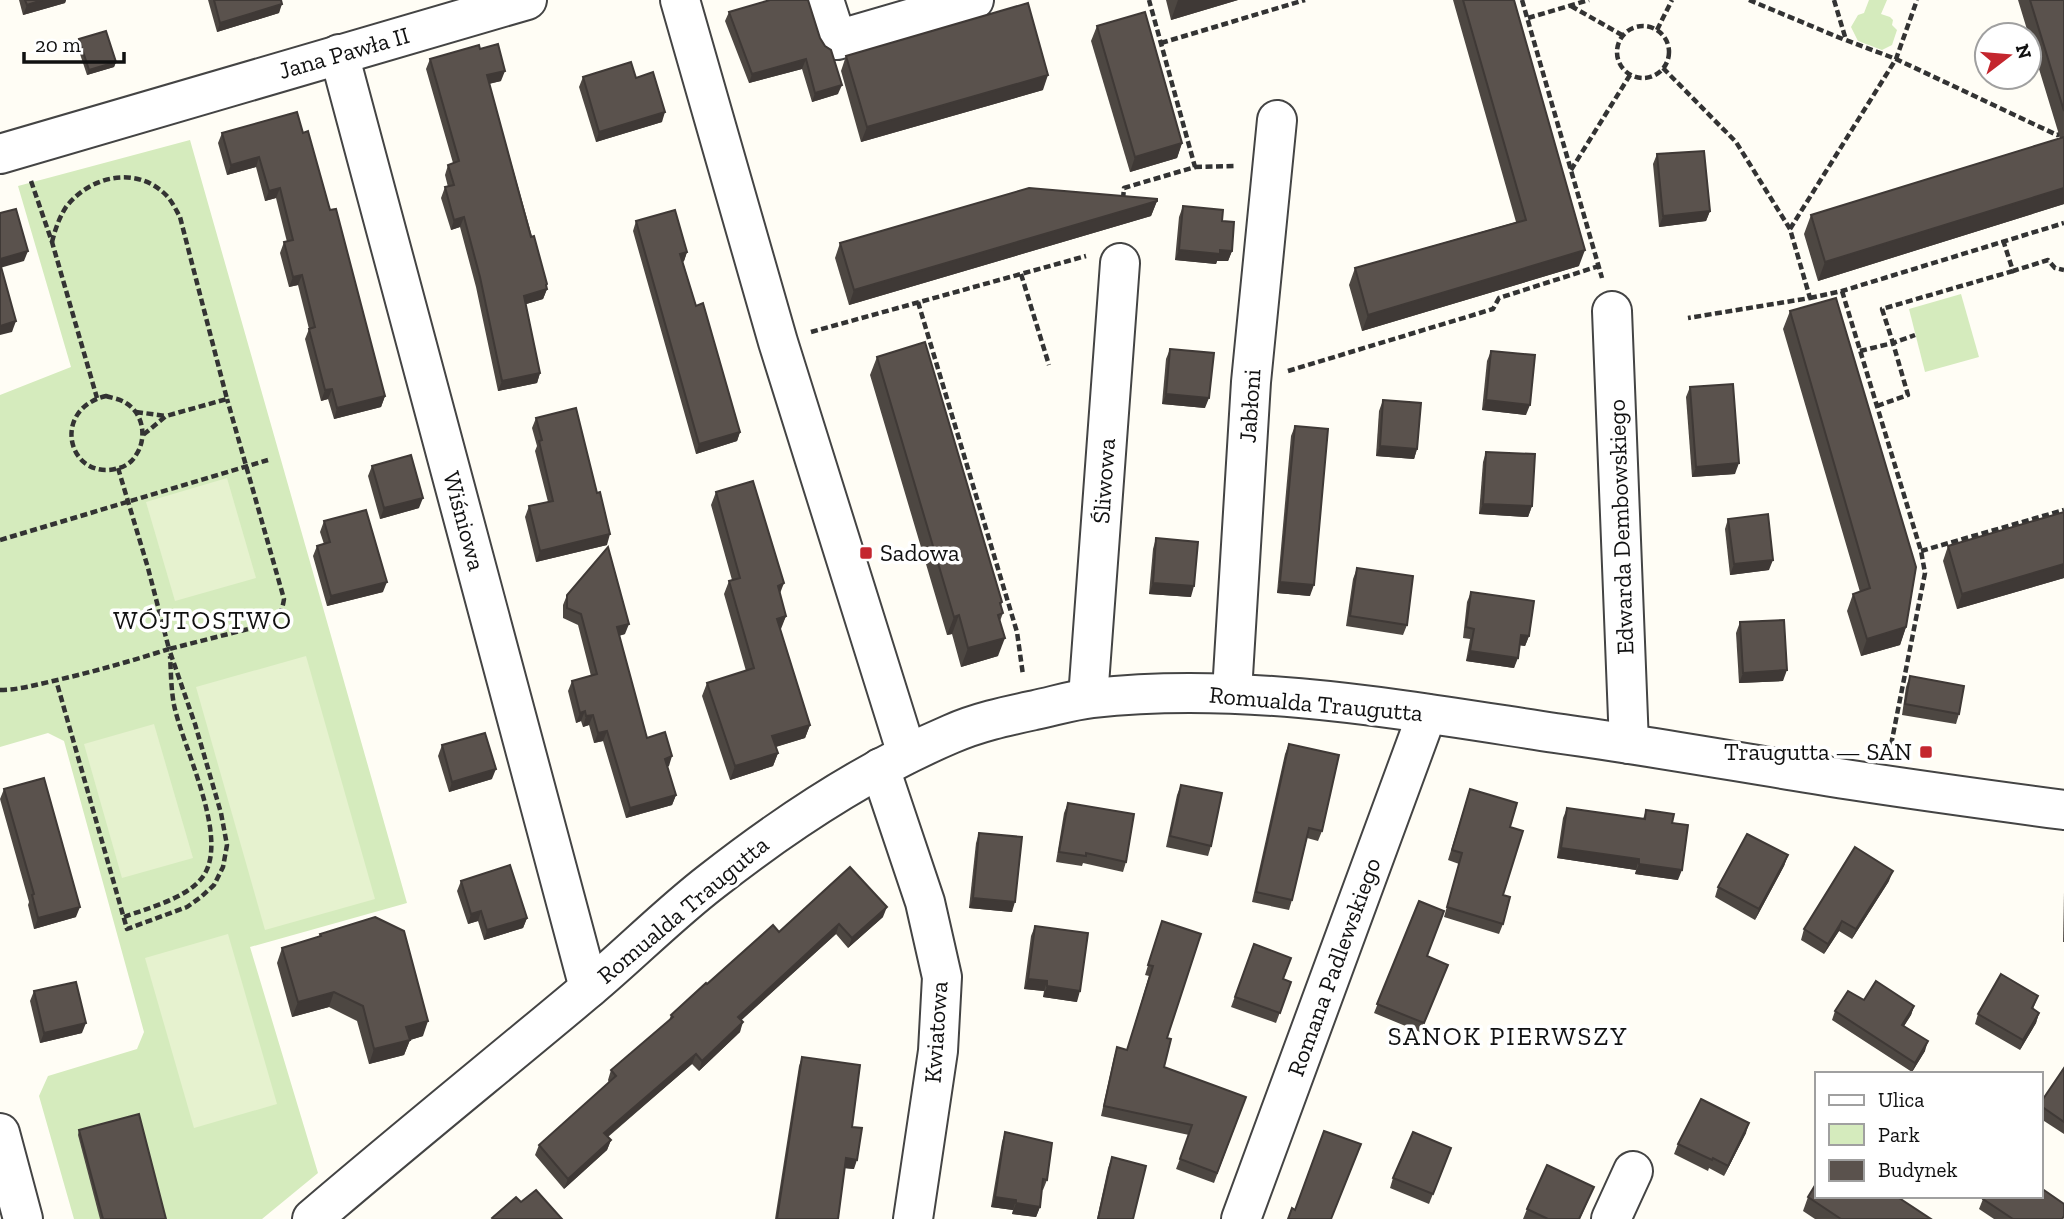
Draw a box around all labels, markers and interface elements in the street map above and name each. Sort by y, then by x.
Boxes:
street label: Jana Pawła II [275,20,413,85]
scale bar [24,21,124,65]
north arrow [1973,21,2043,91]
text: 20 m [35,32,81,57]
text: N [2011,41,2037,62]
street label: Jabłoni [1232,368,1267,444]
street label: Edwarda Dembowskiego [1602,399,1639,655]
street label: Śliwowa [1086,437,1121,525]
street label: Wiśniowa [437,468,492,574]
place label: Sadowa [880,538,960,567]
marker: Sadowa [858,545,874,561]
district label: WÓJTOSTWO [113,604,293,636]
street label: Romualda Traugutta [1208,680,1425,727]
place label: Traugutta — SAN [1724,737,1912,766]
marker: Traugutta — SAN [1918,744,1934,760]
street label: Romualda Traugutta [591,829,774,990]
street label: Romana Padlewskiego [1281,854,1387,1080]
street label: Kwiatowa [917,980,954,1084]
district label: SANOK PIERWSZY [1388,1020,1628,1052]
legend [1815,1072,2043,1198]
text: Ulica [1878,1087,1924,1112]
text: Park [1878,1122,1920,1147]
text: Budynek [1878,1157,1957,1182]

